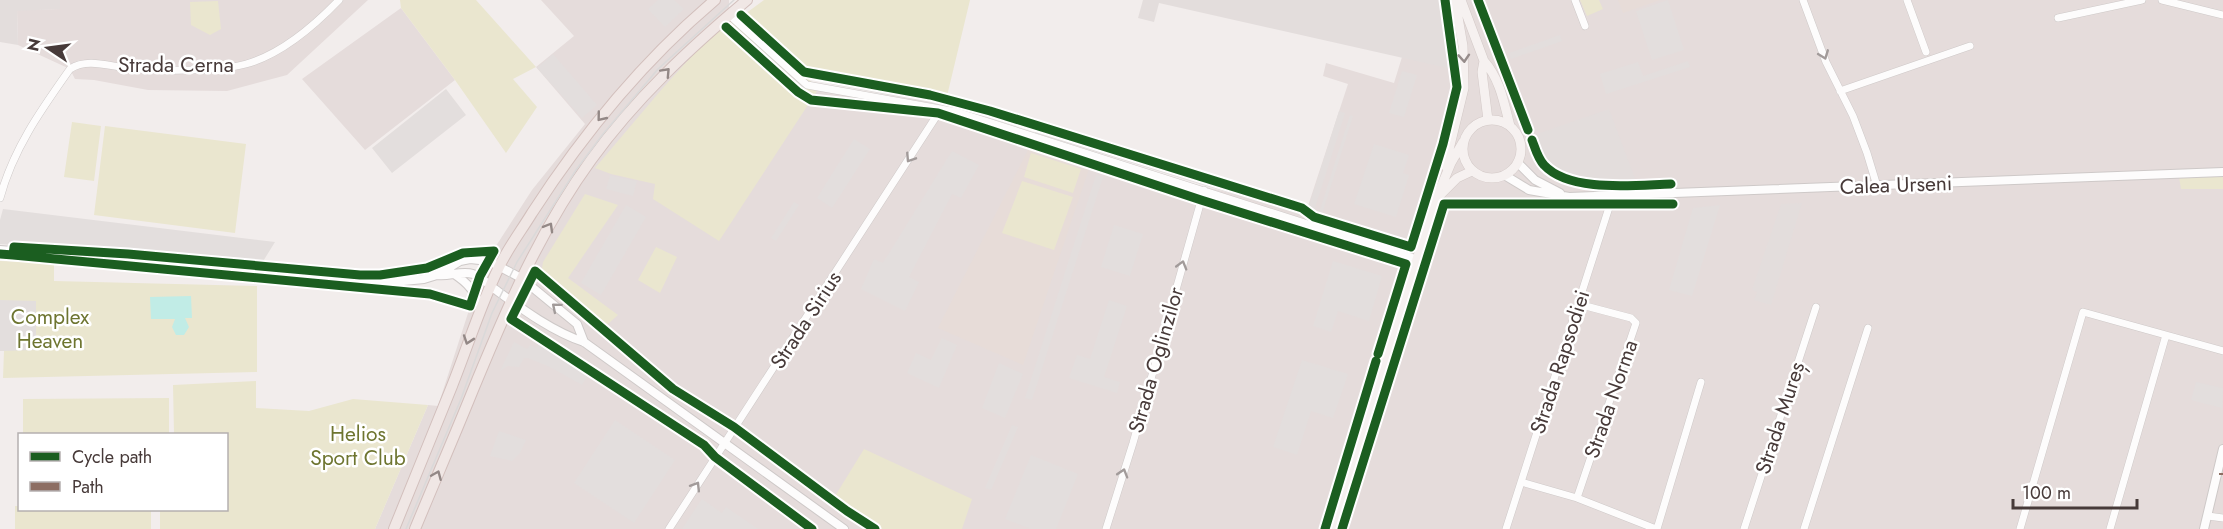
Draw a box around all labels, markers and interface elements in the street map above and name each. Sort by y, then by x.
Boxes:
north arrow [18,18,78,78]
text: N [21,36,47,54]
one-way arrow [1816,49,1829,60]
street label: Strada Cerna [118,50,234,80]
one-way arrow [1457,53,1470,62]
one-way arrow [659,69,670,79]
one-way arrow [597,110,608,121]
one-way arrow [905,152,917,162]
street label: Calea Urseni [1839,168,1953,202]
one-way arrow [542,223,554,234]
one-way arrow [1175,260,1188,270]
street label: Strada Sirius [763,265,849,375]
street label: Strada Oglinzilor [1121,283,1191,437]
street label: Strada Rapsodiei [1523,286,1597,438]
park label: Complex Heaven [11,302,89,356]
one-way arrow [552,303,563,314]
one-way arrow [463,334,476,345]
street label: Strada Norma [1577,336,1645,462]
street label: Strada Mureș [1748,358,1812,478]
park label: Helios Sport Club [310,419,406,473]
legend [18,433,228,511]
text: Cycle path [72,444,152,470]
one-way arrow [1116,468,1128,479]
one-way arrow [430,470,442,481]
scale bar [2013,472,2138,510]
text: Path [72,474,104,500]
text: 100 m [2022,480,2071,506]
one-way arrow [689,481,700,492]

